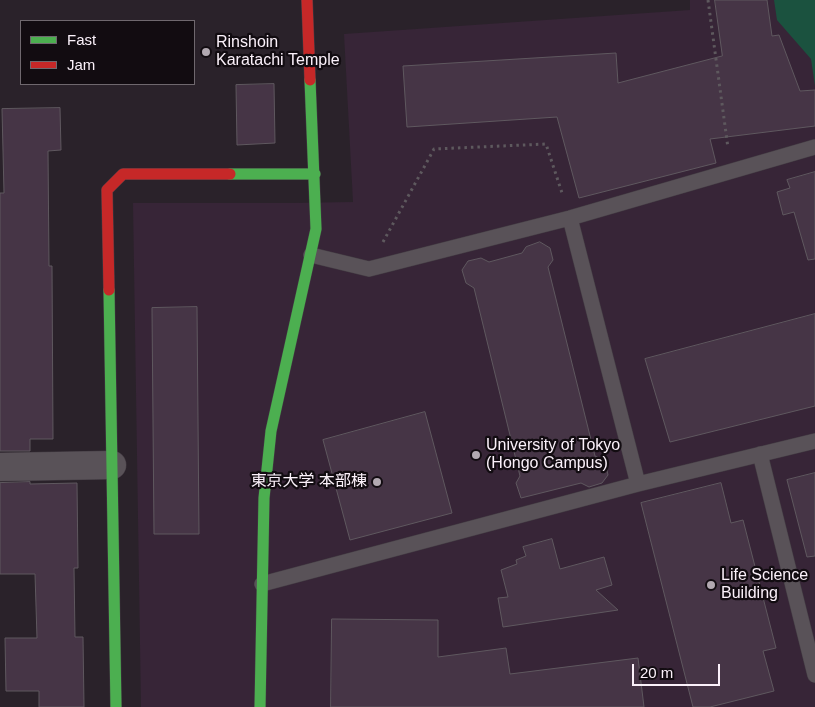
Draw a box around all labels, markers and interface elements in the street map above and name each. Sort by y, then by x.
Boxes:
legend [20,20,195,85]
text: Fast [67,31,96,48]
place label: Rinshoin Karatachi Temple [216,33,340,71]
marker: Rinshoin Karatachi Temple [200,46,212,58]
text: Jam [67,56,95,73]
place label: University of Tokyo (Hongo Campus) [486,436,620,474]
marker: University of Tokyo (Hongo Campus) [470,449,482,461]
place label: 東京大学 本部棟 [251,472,367,492]
marker: 東京大学 本部棟 [371,476,383,488]
place label: Life Science Building [721,566,808,604]
marker: Life Science Building [705,579,717,591]
scale bar [635,654,722,686]
text: 20 m [640,664,673,681]

